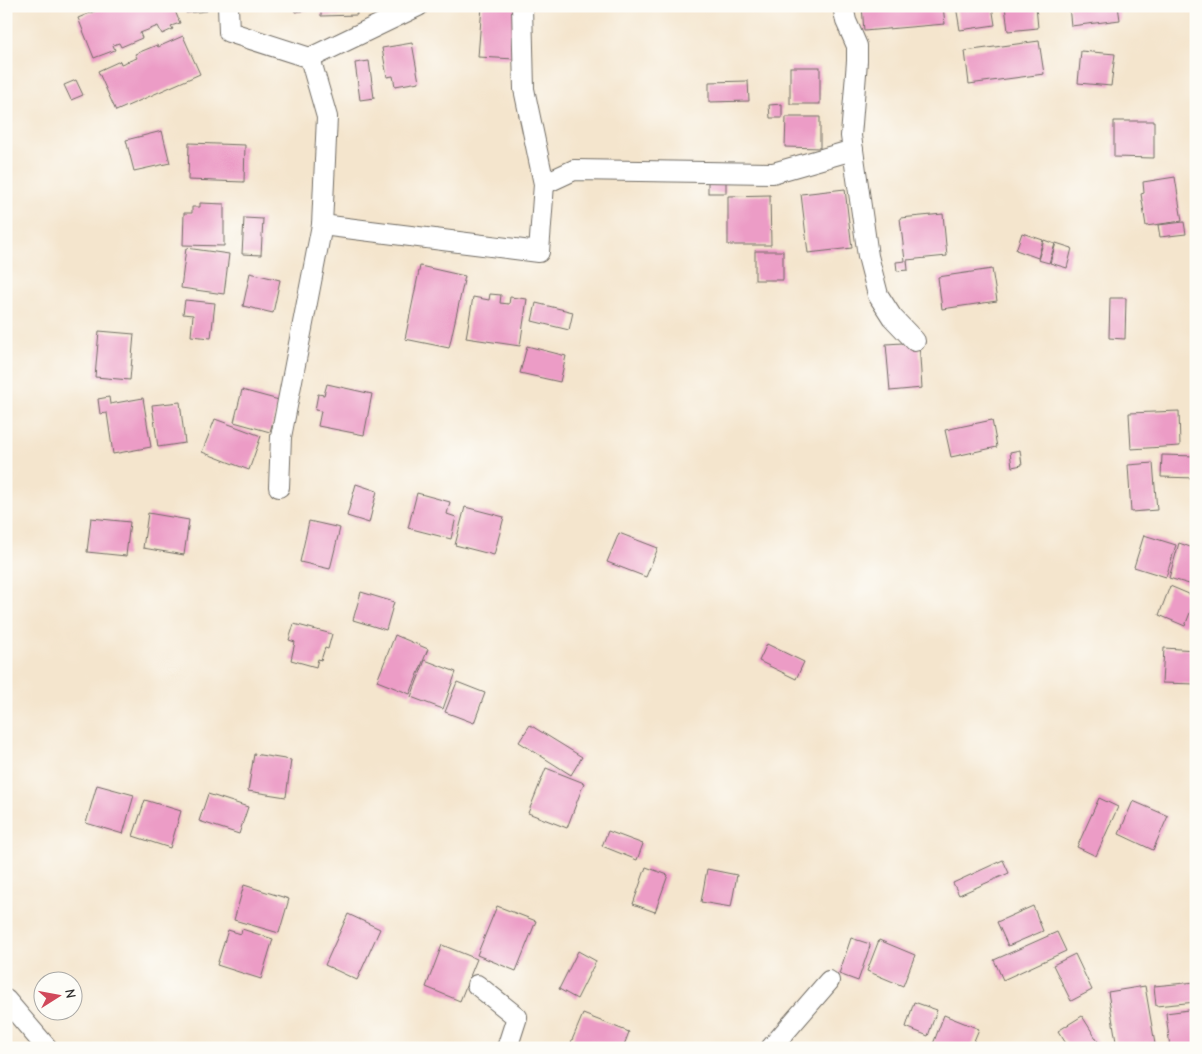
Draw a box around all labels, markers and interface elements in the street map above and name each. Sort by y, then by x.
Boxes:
north arrow [32,972,82,1022]
text: N [61,988,79,1000]

